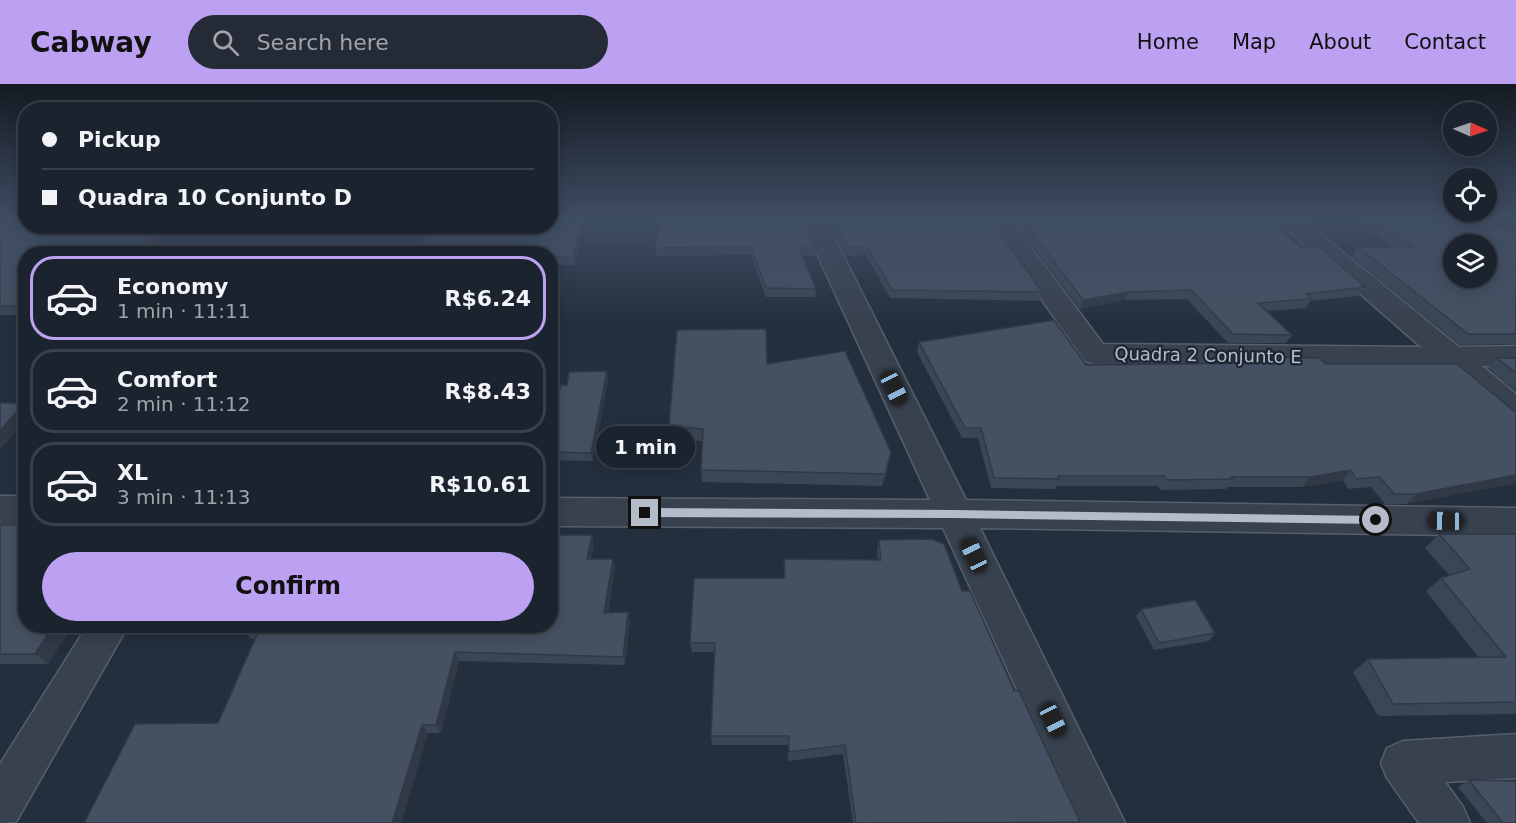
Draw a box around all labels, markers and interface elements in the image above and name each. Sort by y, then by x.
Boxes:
search box [188,15,608,69]
text: Cabway [30,26,152,59]
icon: search [209,26,242,59]
text: Search here [257,30,389,55]
text: Home [1137,30,1199,54]
text: Map [1232,30,1276,54]
text: About [1309,30,1371,54]
text: Contact [1404,30,1486,54]
north arrow [1443,102,1497,156]
map controls [1443,102,1497,288]
text: Pickup [78,127,161,152]
button: locate [1443,168,1497,222]
text: Quadra 10 Conjunto D [78,185,352,210]
button: layers [1443,234,1497,288]
icon: car [45,271,99,325]
text: Economy [117,274,228,299]
text: R$6.24 [444,286,531,311]
text: 1 min · 11:11 [117,299,251,323]
street label: Quadra 2 Conjunto E [1114,343,1302,367]
icon: car [45,364,99,418]
text: Comfort [117,367,217,392]
car [878,368,910,408]
text: R$8.43 [444,379,531,404]
text: 2 min · 11:12 [117,392,251,416]
callout: 1 min [596,426,694,468]
text: 1 min [614,435,677,459]
icon: car [45,457,99,511]
text: XL [117,460,148,485]
text: R$10.61 [429,472,531,497]
text: 3 min · 11:13 [117,485,251,509]
route end [631,499,658,526]
route start [1362,506,1389,533]
car [1428,512,1464,530]
car [958,535,990,575]
button: Confirm [42,552,534,621]
car [1037,700,1069,740]

